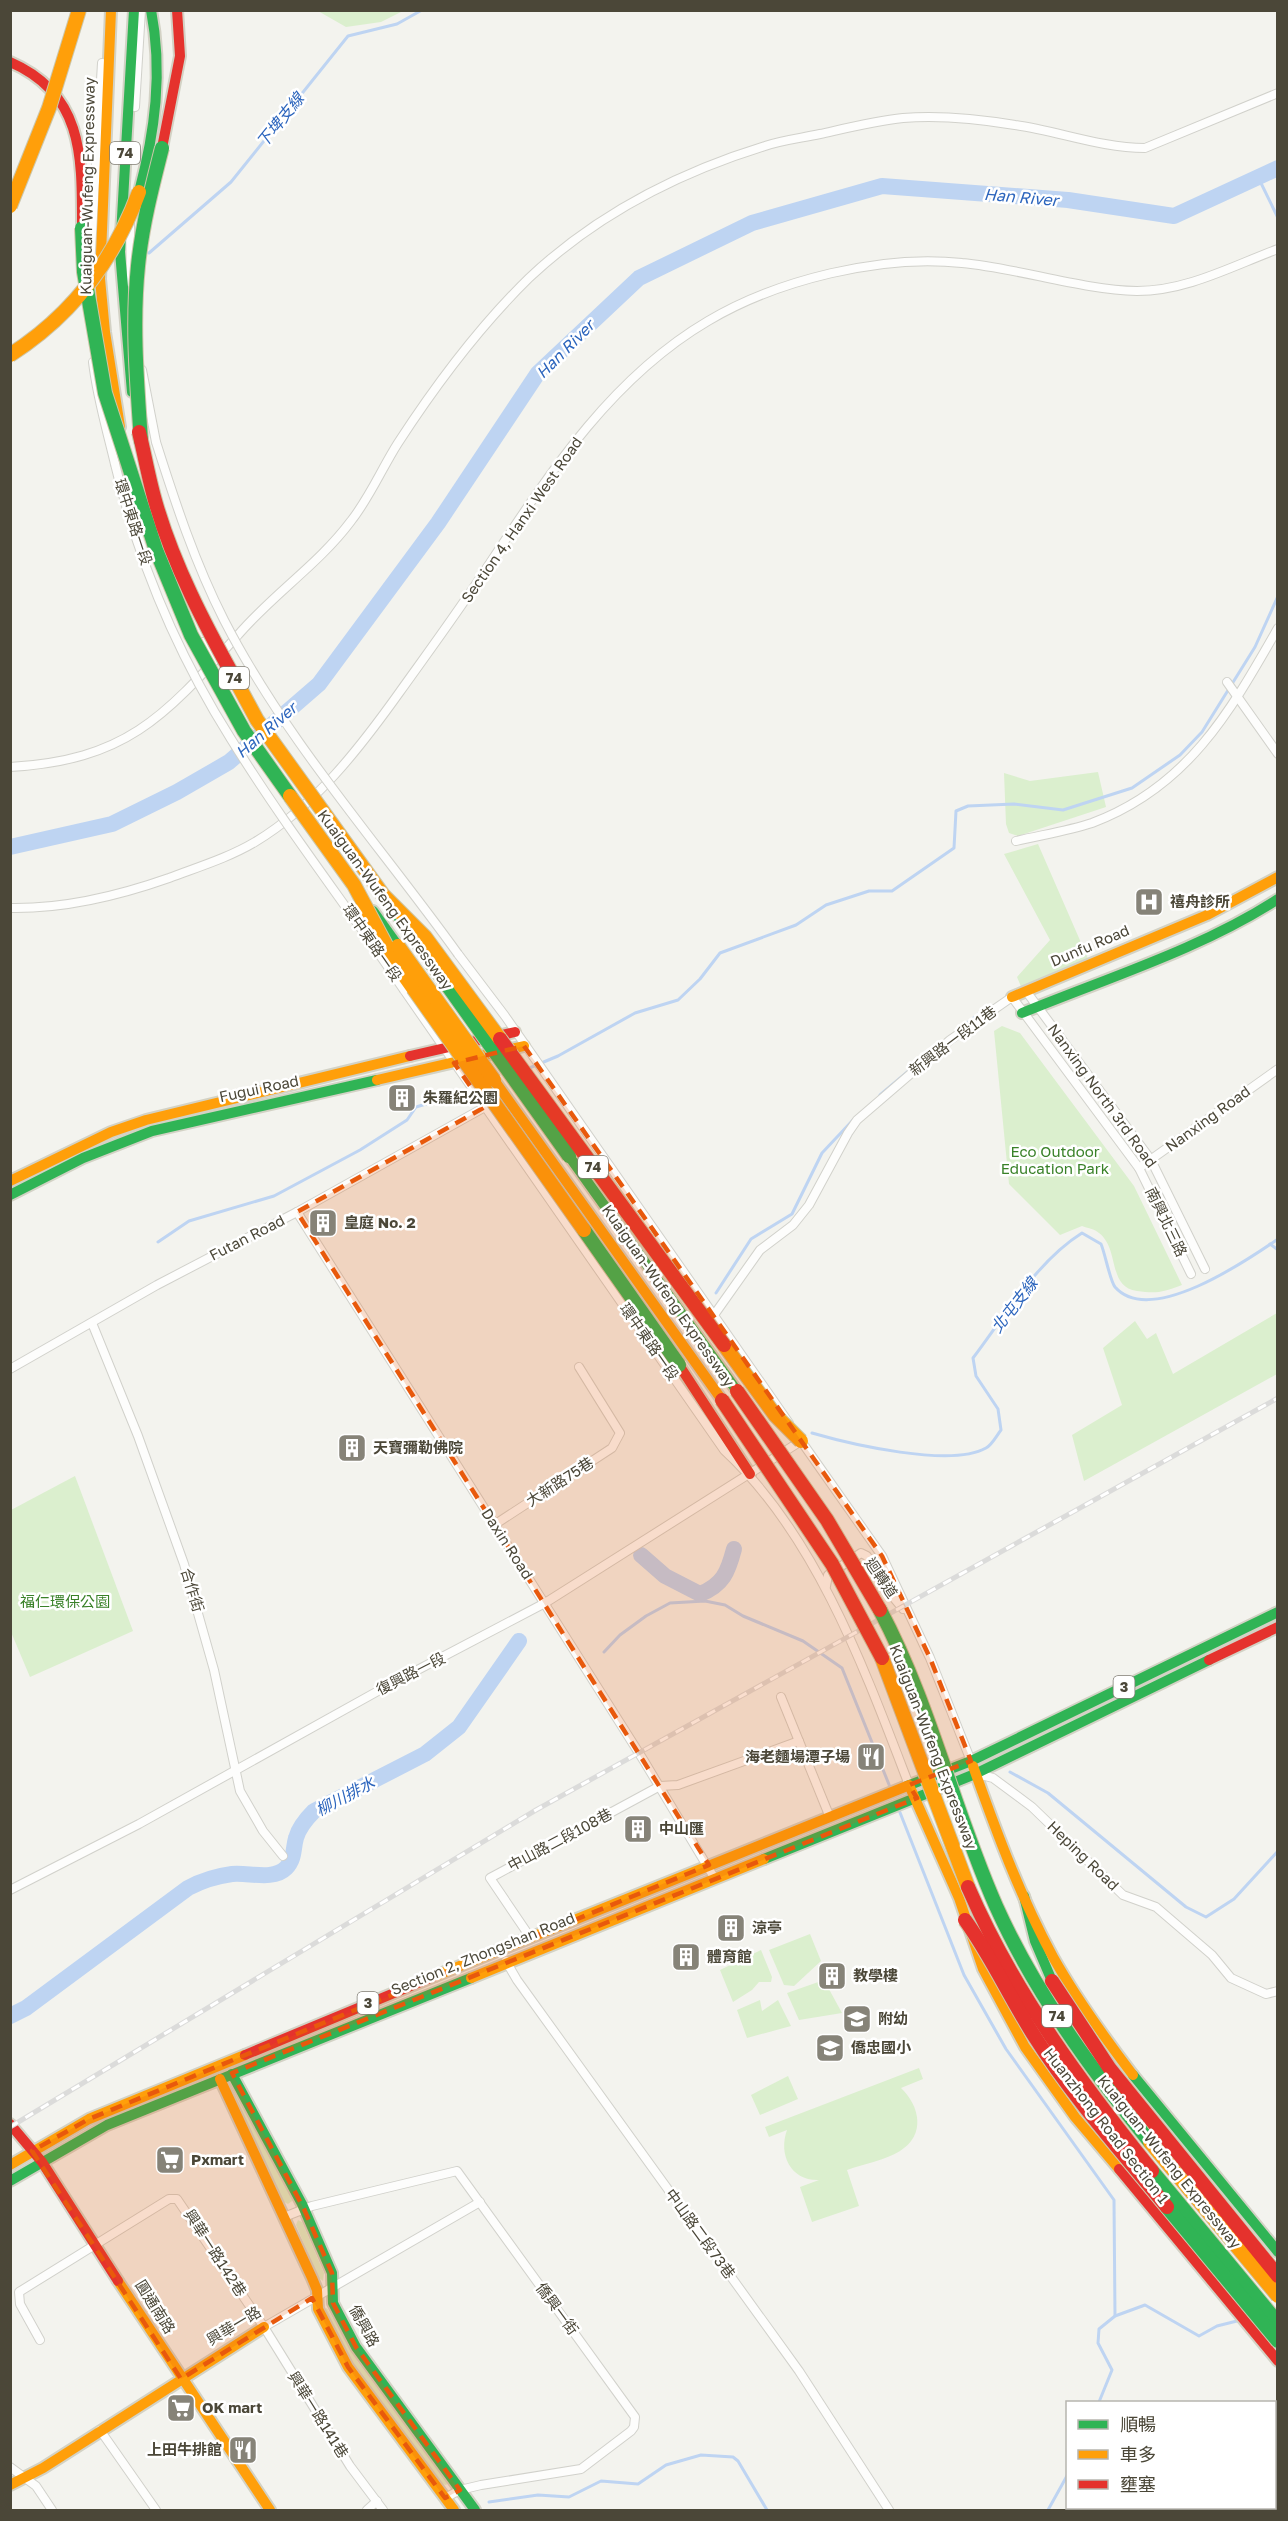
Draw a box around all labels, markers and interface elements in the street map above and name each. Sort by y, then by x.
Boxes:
street label: Kuaiguan-Wufeng Expressway [76,76,98,295]
water label: 下埤支線 [252,87,309,151]
road number: 74 [110,142,140,164]
water label: Han River [983,184,1062,210]
water label: Han River [532,314,600,382]
street label: Section 4, Hanxi West Road [457,433,585,606]
street label: 環中東路一段 [111,476,156,567]
road number: 74 [219,667,249,689]
water label: Han River [231,696,303,762]
street label: Kuaiguan-Wufeng Expressway [314,806,458,993]
hospital icon: 禧舟診所 [1133,886,1165,918]
place label: 禧舟診所 [1170,892,1230,910]
street label: 環中東路一段 [340,900,406,984]
street label: Dunfu Road [1047,920,1132,970]
street label: 新興路一段11巷 [905,1002,1000,1079]
street label: Nanxing North 3rd Road [1045,1020,1161,1171]
street label: Fugui Road [217,1071,300,1105]
street label: Nanxing Road [1162,1081,1253,1155]
building icon: 朱羅紀公園 [386,1082,418,1114]
place label: 朱羅紀公園 [423,1088,498,1106]
park label: Eco Outdoor Education Park [1001,1142,1110,1177]
road number: 74 [578,1156,608,1178]
street label: 南興北三路 [1142,1184,1191,1259]
street label: Kuaiguan-Wufeng Expressway [599,1201,739,1390]
building icon: 皇庭 No. 2 [307,1207,339,1239]
street label: Futan Road [206,1210,287,1264]
place label: 皇庭 No. 2 [344,1213,416,1231]
water label: 北屯支線 [986,1272,1043,1336]
street label: 環中東路一段 [617,1299,683,1383]
building icon: 天寶彌勒佛院 [336,1432,368,1464]
place label: 天寶彌勒佛院 [373,1438,463,1456]
street label: 大新路75巷 [522,1453,597,1510]
street label: Daxin Road [478,1505,537,1582]
street label: 迴轉道 [862,1554,902,1601]
street label: 合作街 [178,1566,208,1614]
park label: 福仁環保公園 [20,1592,110,1610]
street label: Kuaiguan-Wufeng Expressway [886,1642,982,1852]
street label: 復興路一段 [373,1648,448,1698]
road number: 3 [1114,1676,1134,1698]
restaurant icon: 海老麵場潭子場 [855,1741,887,1773]
place label: 海老麵場潭子場 [745,1747,850,1765]
water label: 柳川排水 [312,1772,379,1820]
street label: 中山路二段108巷 [504,1804,615,1874]
building icon: 中山匯 [622,1813,654,1845]
street label: Heping Road [1044,1817,1123,1894]
place label: 中山匯 [659,1819,704,1837]
street label: Section 2, Zhongshan Road [388,1908,577,1998]
building icon: 涼亭 [715,1912,747,1944]
place label: 涼亭 [752,1918,782,1936]
building icon: 體育館 [670,1941,702,1973]
place label: 體育館 [707,1947,752,1965]
building icon: 教學樓 [816,1960,848,1992]
place label: 教學樓 [853,1966,898,1984]
road number: 3 [358,1992,378,2014]
school or university icon: 附幼 [841,2003,873,2035]
road number: 74 [1042,2005,1072,2027]
place label: 附幼 [878,2009,908,2027]
school or university icon: 僑忠國小 [814,2032,846,2064]
place label: 僑忠國小 [851,2038,912,2056]
street label: Huanzhong Road Section 1 [1040,2044,1173,2207]
street label: Kuaiguan-Wufeng Expressway [1094,2071,1246,2252]
supermarket icon: Pxmart [154,2144,186,2176]
place label: Pxmart [191,2150,244,2168]
street label: 中山路二段73巷 [662,2185,739,2282]
street label: 興華一路142巷 [181,2206,251,2299]
street label: 圓通南路 [132,2276,179,2337]
street label: 僑興一街 [533,2279,583,2338]
street label: 僑興路 [346,2301,384,2350]
street label: 興華一路 [203,2302,264,2348]
street label: 興華一路141巷 [285,2368,353,2461]
supermarket icon: OK mart [165,2392,197,2424]
place label: OK mart [202,2398,262,2416]
legend [1066,2401,1276,2509]
text: 順暢 [1120,2413,1156,2435]
restaurant icon: 上田牛排館 [227,2434,259,2466]
place label: 上田牛排館 [147,2440,222,2458]
text: 車多 [1120,2443,1156,2465]
text: 壅塞 [1120,2473,1156,2495]

